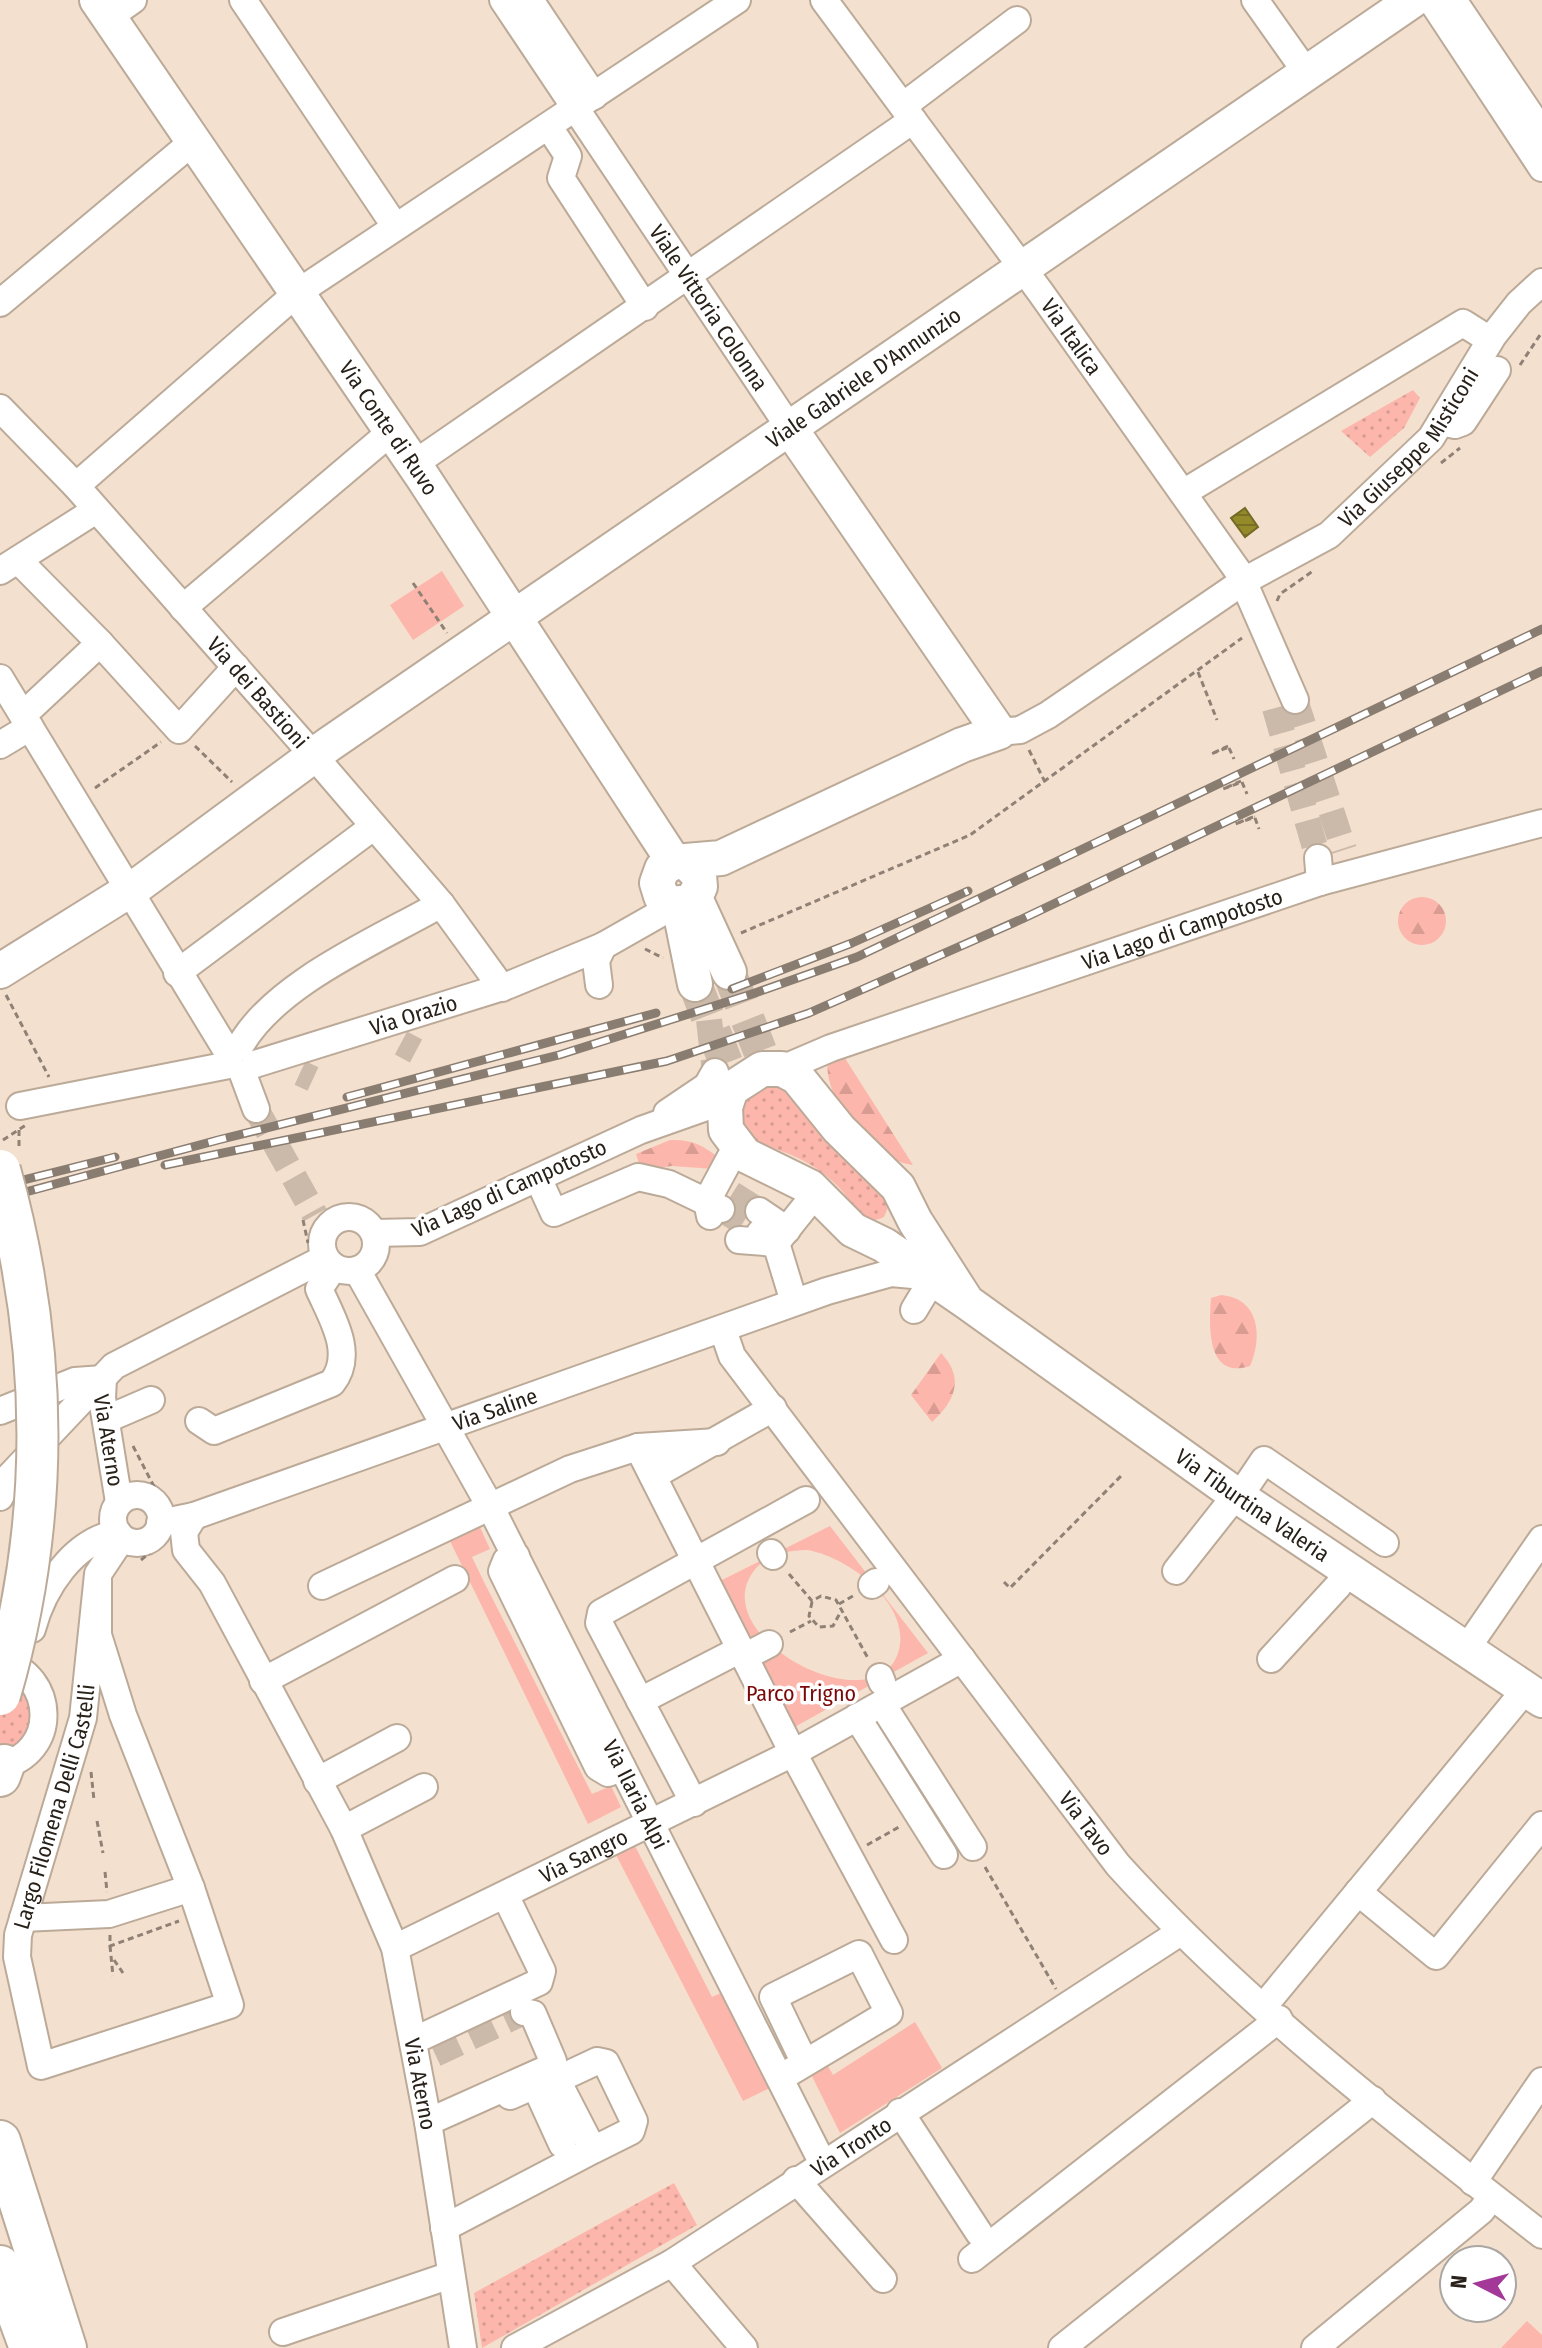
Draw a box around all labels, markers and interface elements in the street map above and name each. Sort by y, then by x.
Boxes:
street label: Viale Vittoria Colonna [643,219,774,396]
street label: Via Italica [1035,293,1108,380]
street label: Viale Gabriele D'Annunzio [761,302,966,454]
street label: Via Conte di Ruvo [333,356,444,500]
street label: Via Giuseppe Misticoni [1333,363,1484,533]
street label: Via dei Bastioni [201,631,314,754]
street label: Via Lago di Campotosto [1078,883,1286,976]
street label: Via Orazio [367,989,461,1041]
street label: Via Lago di Campotosto [408,1133,611,1244]
street label: Via Saline [449,1382,541,1437]
street label: Via Aterno [88,1392,129,1489]
street label: Via Tiburtina Valeria [1170,1443,1335,1568]
park label: Parco Trigno [746,1680,856,1707]
street label: Largo Filomena Delli Castelli [8,1683,100,1932]
street label: Via Ilaria Alpi [597,1735,674,1854]
street label: Via Tavo [1053,1786,1119,1861]
street label: Via Sangro [535,1823,632,1889]
street label: Via Aterno [398,2036,442,2132]
street label: Via Tronto [806,2111,897,2183]
north arrow [1438,2244,1518,2324]
text: N [1444,2274,1473,2290]

